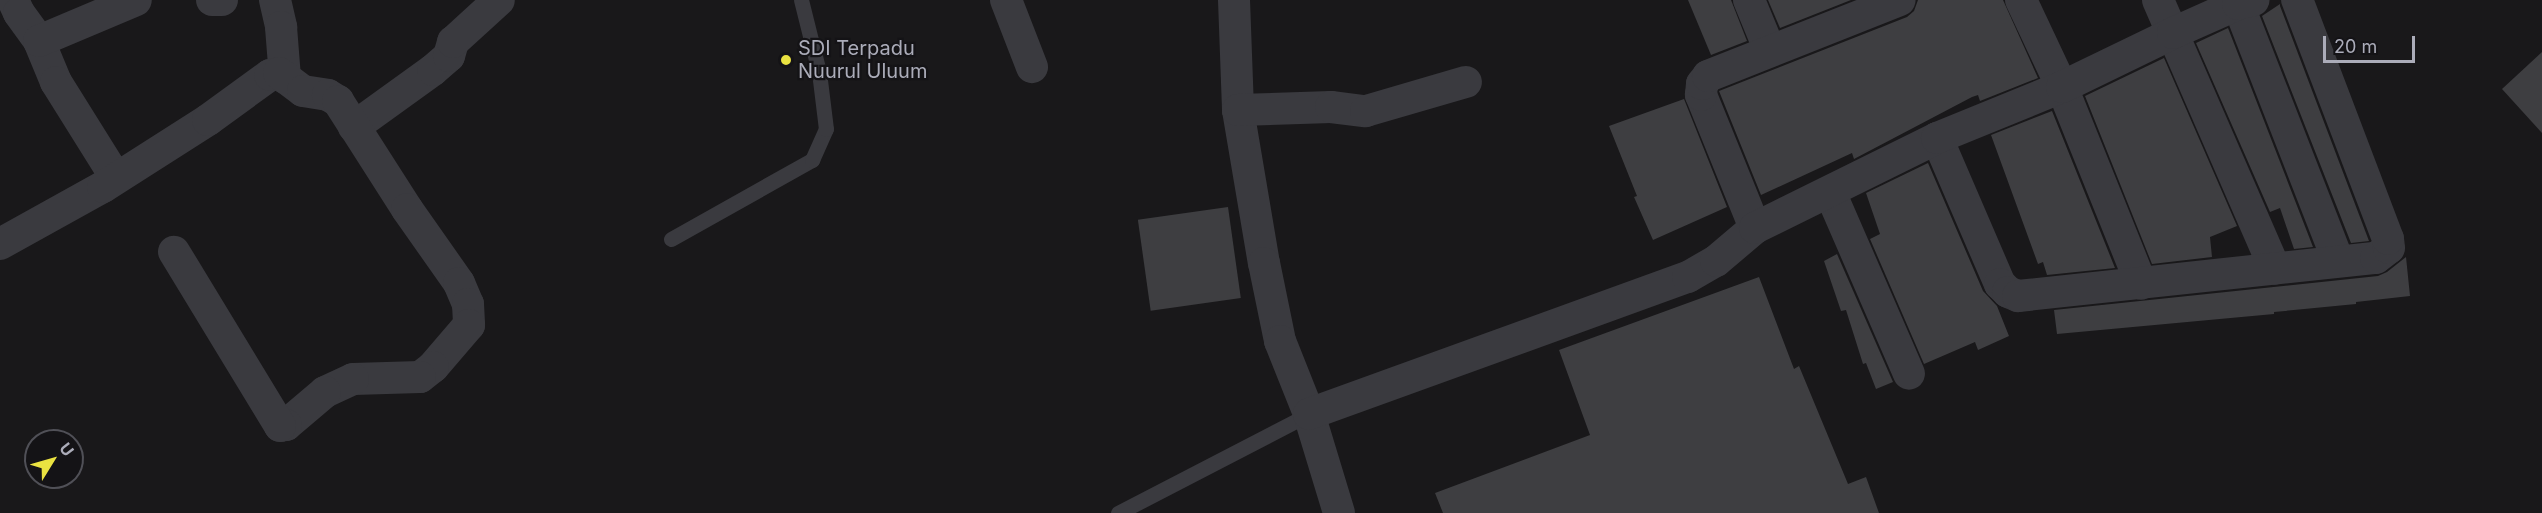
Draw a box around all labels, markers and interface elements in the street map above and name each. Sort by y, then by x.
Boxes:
scale bar [2326,24,2418,62]
place label: SDI Terpadu Nuurul Uluum [798,36,927,83]
text: 20 m [2334,36,2377,57]
marker: SDI Terpadu Nuurul Uluum [779,53,793,67]
north arrow [24,429,84,489]
text: U [55,439,78,460]

